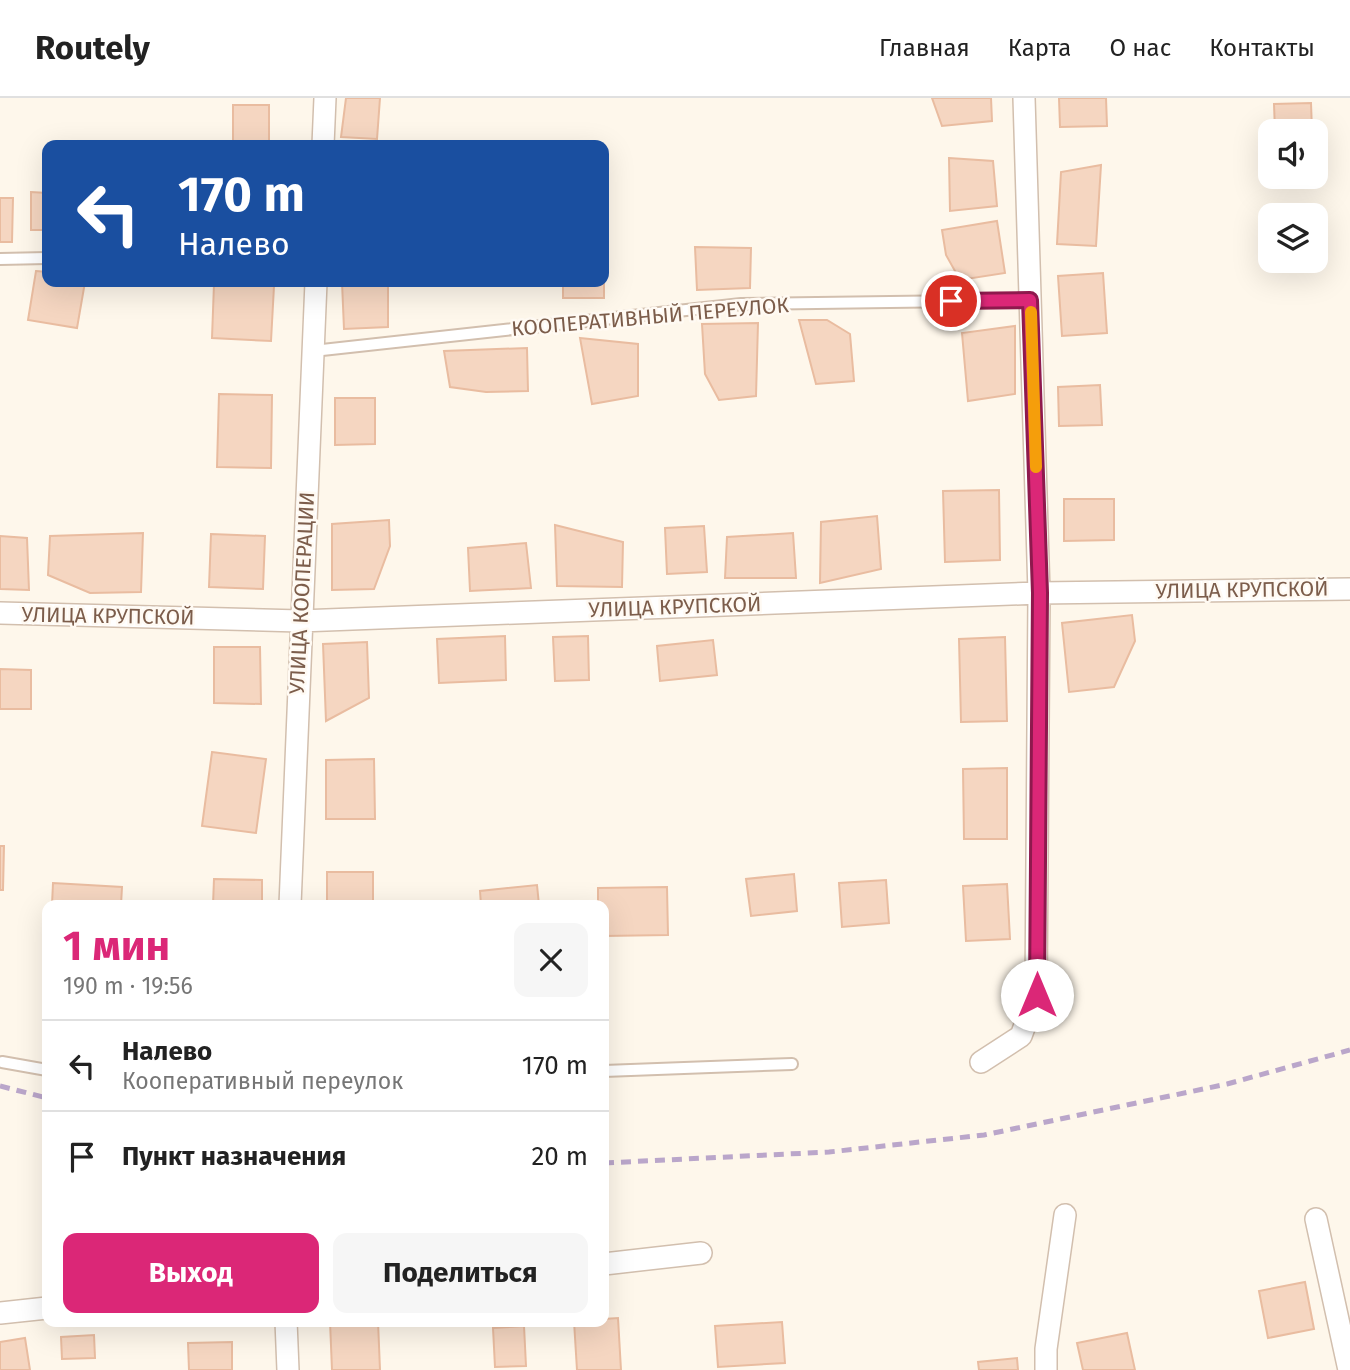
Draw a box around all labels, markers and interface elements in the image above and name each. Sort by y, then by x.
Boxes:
text: Routely [35,28,150,68]
text: Главная [879,34,970,62]
text: Карта [1008,34,1071,62]
text: О нас [1109,34,1171,62]
text: Контакты [1209,34,1315,62]
map controls [1258,119,1328,273]
button: sound [1258,119,1328,189]
text: 170 m [178,165,305,224]
icon: left [63,168,154,259]
button: layers [1258,203,1328,273]
text: Налево [178,225,290,263]
pin [921,271,981,331]
icon: arrive [932,282,970,320]
street label: КООПЕРАТИВНЫЙ ПЕРЕУЛОК [510,292,790,342]
street label: УЛИЦА КООПЕРАЦИИ [284,491,320,695]
street label: УЛИЦА КРУПСКОЙ [1155,575,1329,605]
street label: УЛИЦА КРУПСКОЙ [588,591,762,623]
street label: УЛИЦА КРУПСКОЙ [21,601,195,631]
text: 1 мин [63,921,170,971]
button: close [514,923,588,997]
position arrow [1000,958,1074,1032]
text: 190 m · 19:56 [63,972,193,1000]
text: Налево [122,1036,212,1067]
icon: left [63,1047,101,1085]
text: 170 m [522,1050,588,1081]
text: Кооперативный переулок [122,1067,403,1095]
icon: arrive [63,1138,101,1176]
text: Пункт назначения [122,1141,346,1172]
text: 20 m [531,1141,588,1172]
button: Выход [63,1233,319,1313]
button: Поделиться [333,1233,588,1313]

